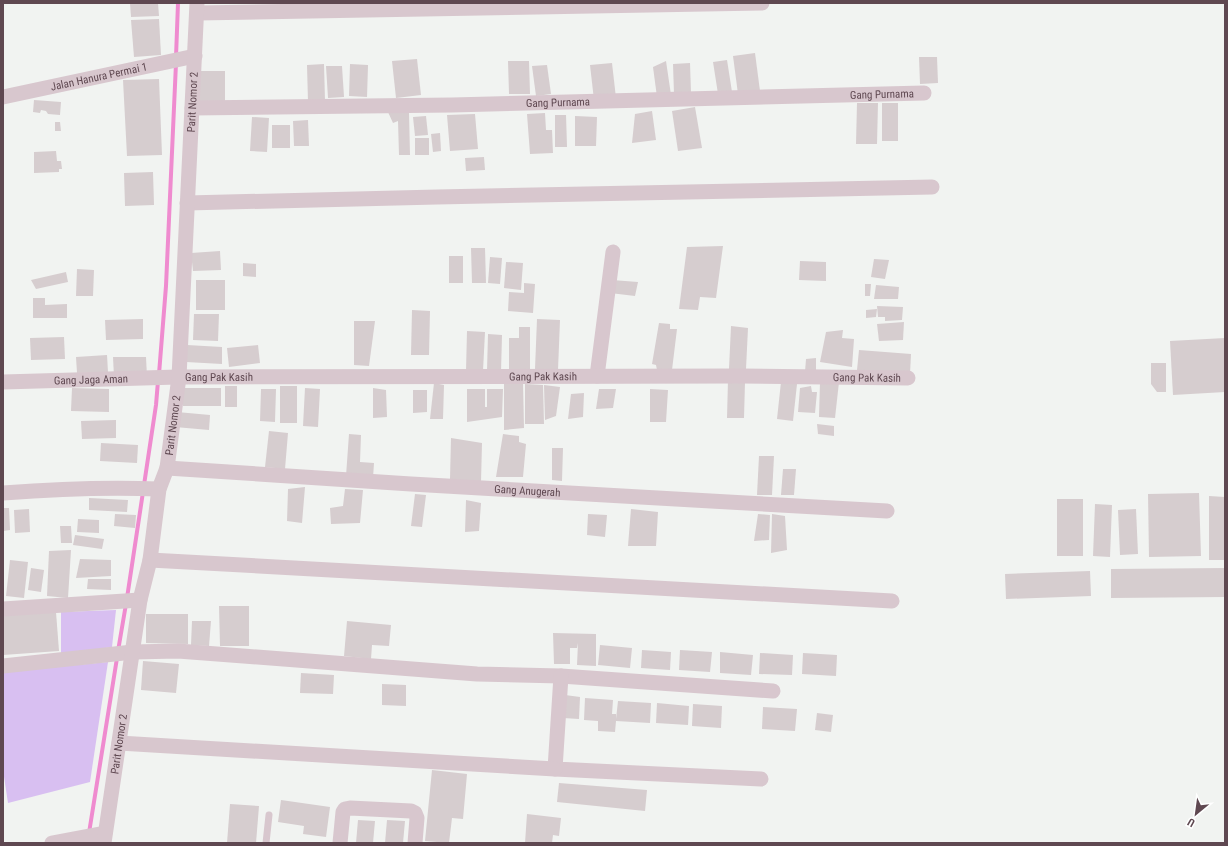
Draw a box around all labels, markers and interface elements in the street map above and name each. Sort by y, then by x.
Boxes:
street label: Jalan Hanura Permai 1 [49,60,149,94]
street label: Parit Nomor 2 [185,72,201,133]
street label: Gang Purnama [850,87,914,102]
street label: Gang Purnama [526,95,590,110]
street label: Gang Pak Kasih [509,370,577,383]
street label: Gang Pak Kasih [185,371,253,384]
street label: Gang Pak Kasih [833,371,901,385]
street label: Gang Jaga Aman [54,372,128,388]
street label: Parit Nomor 2 [163,395,184,456]
street label: Gang Anugerah [494,483,561,499]
street label: Parit Nomor 2 [108,713,130,775]
north arrow [1176,794,1216,834]
text: U [1185,815,1197,830]

